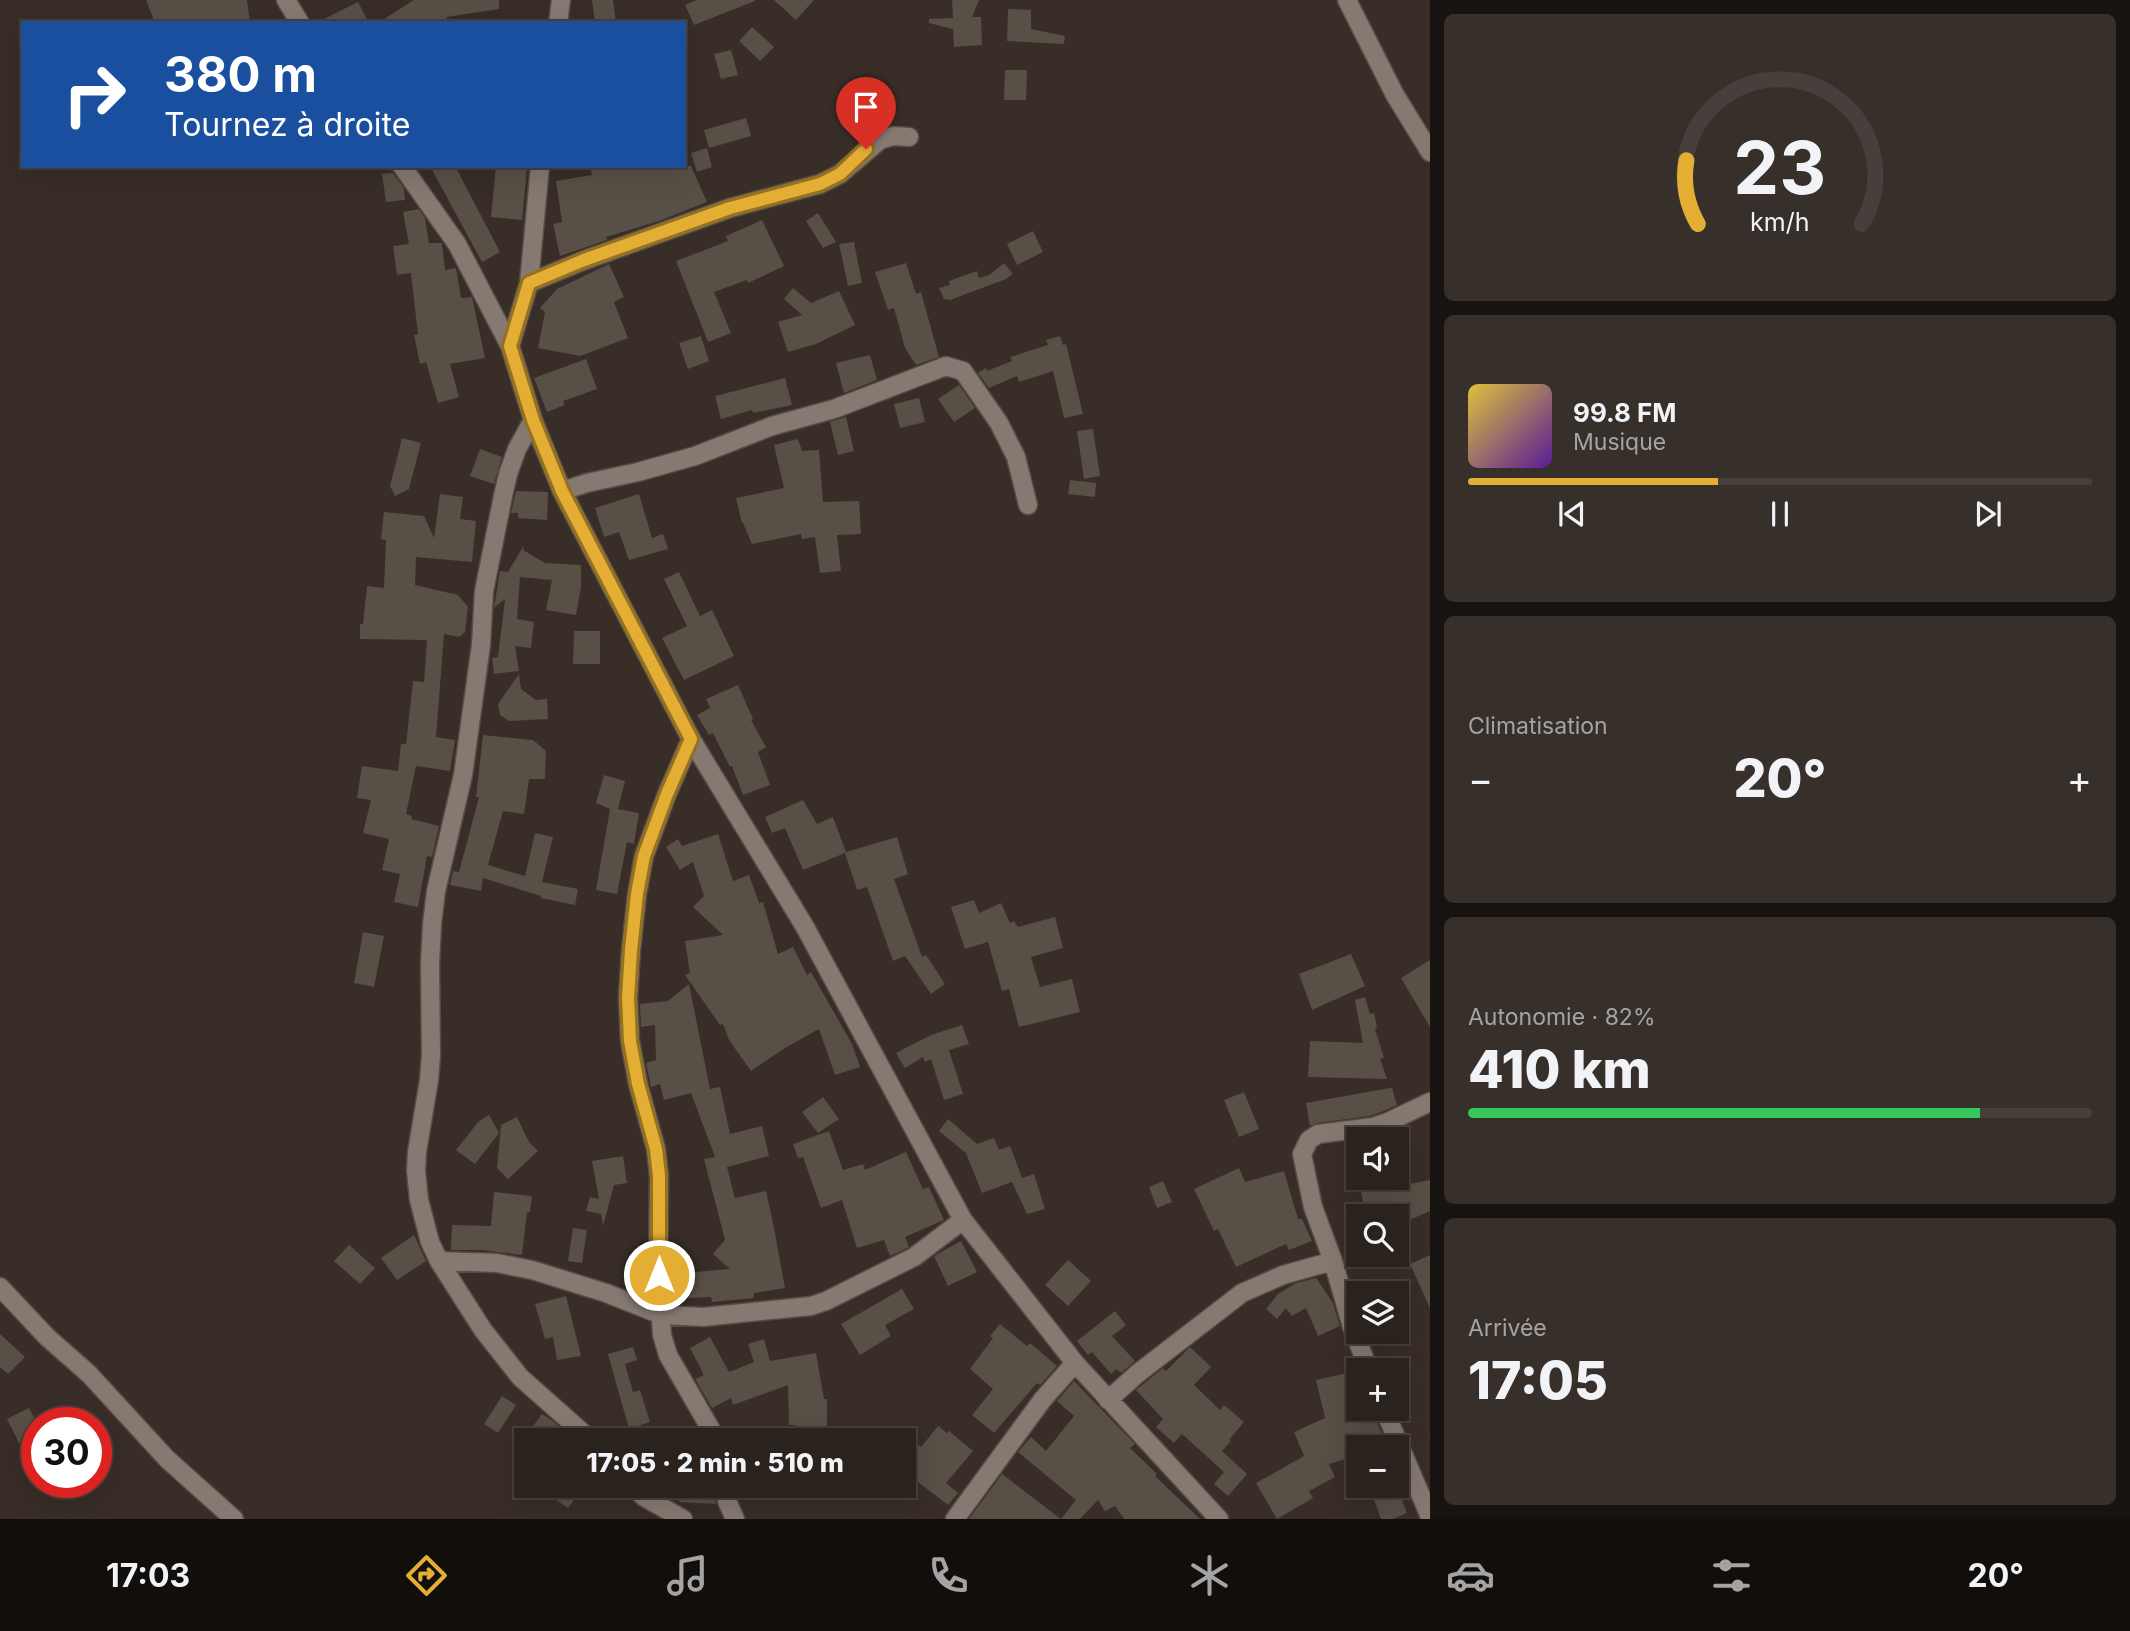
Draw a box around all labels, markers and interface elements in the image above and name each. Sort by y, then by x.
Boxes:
text: 380 m [164,45,317,104]
icon: right [49,49,140,140]
pin [836,77,896,149]
icon: arrive [847,88,885,126]
text: Tournez à droite [164,105,410,144]
text: 23 [1734,123,1826,212]
text: km/h [1750,206,1810,236]
text: 99.8 FM [1573,397,1677,428]
text: Musique [1573,428,1666,456]
icon: previous [1553,495,1591,533]
icon: pause [1761,495,1799,533]
icon: next [1969,495,2007,533]
text: Climatisation [1468,712,1608,740]
text: 20° [1733,747,1827,810]
text: − [1468,756,1493,802]
text: + [2067,756,2092,802]
text: Autonomie · 82% [1468,1003,1655,1031]
text: 410 km [1468,1038,1651,1101]
map controls [1346,1127,1409,1498]
button: sound [1346,1127,1409,1190]
button: search [1346,1204,1409,1267]
position arrow [622,1238,696,1312]
button: layers [1346,1281,1409,1344]
text: Arrivée [1468,1314,1547,1342]
text: 17:05 [1468,1349,1608,1412]
button: + [1346,1358,1409,1421]
speed limit sign: 30 [21,1407,112,1498]
button: − [1346,1435,1409,1498]
text: 17:05 · 2 min · 510 m [586,1447,844,1478]
icon: directions [402,1551,451,1600]
icon: music [663,1551,712,1600]
icon: phone [924,1551,973,1600]
icon: climate [1185,1551,1234,1600]
icon: car [1446,1551,1495,1600]
icon: filters [1707,1551,1756,1600]
text: 17:03 [106,1556,190,1595]
text: 20° [1968,1556,2024,1595]

